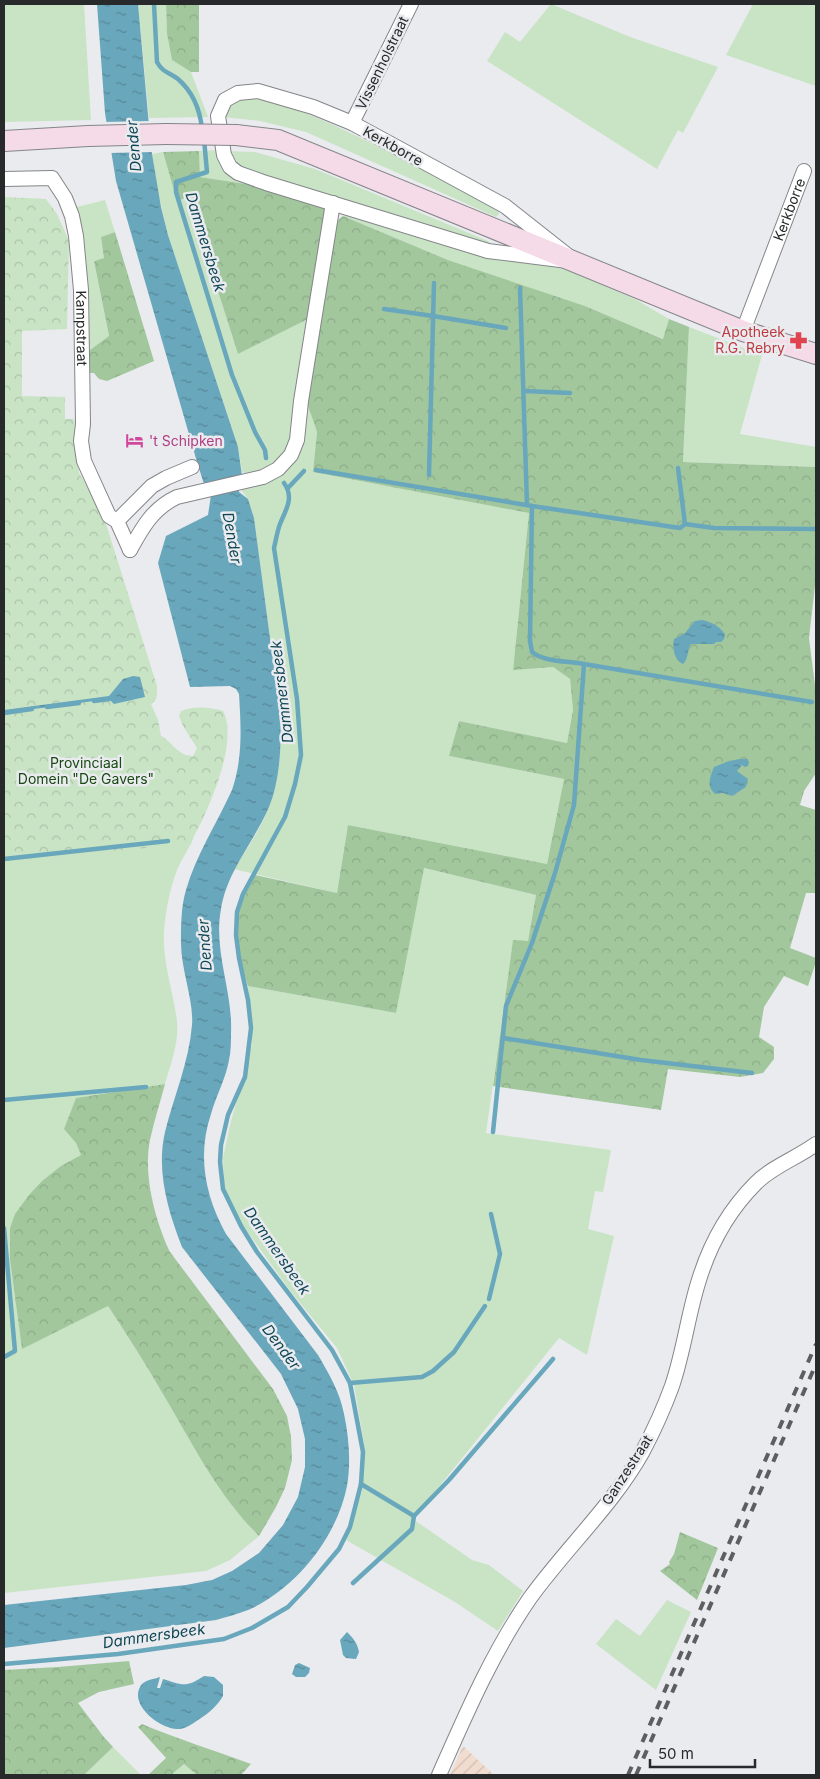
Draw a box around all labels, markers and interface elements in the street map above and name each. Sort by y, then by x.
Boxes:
street label: Vissenholstraat [352,13,412,112]
water label: Dender [122,119,145,173]
street label: Kerkborre [360,122,426,169]
street label: Kerkborre [769,176,809,243]
water label: Dammersbeek [181,190,230,295]
street label: Kampstraat [73,290,91,367]
place label: Apotheek R.G. Rebry [715,323,785,356]
pharmacy icon: Apotheek R.G. Rebry [789,330,809,350]
hotel icon: 't Schipken [125,431,145,451]
place label: 't Schipken [149,432,223,449]
water label: Dender [219,511,246,565]
water label: Dammersbeek [266,639,297,744]
park label: Provinciaal Domein "De Gavers" [18,754,154,787]
water label: Dender [193,918,216,972]
water label: Dammersbeek [240,1203,315,1299]
water label: Dender [258,1320,305,1373]
street label: Ganzestraat [598,1431,656,1508]
water label: Dammersbeek [102,1619,207,1652]
scale bar [650,1736,755,1768]
text: 50 m [658,1744,694,1763]

